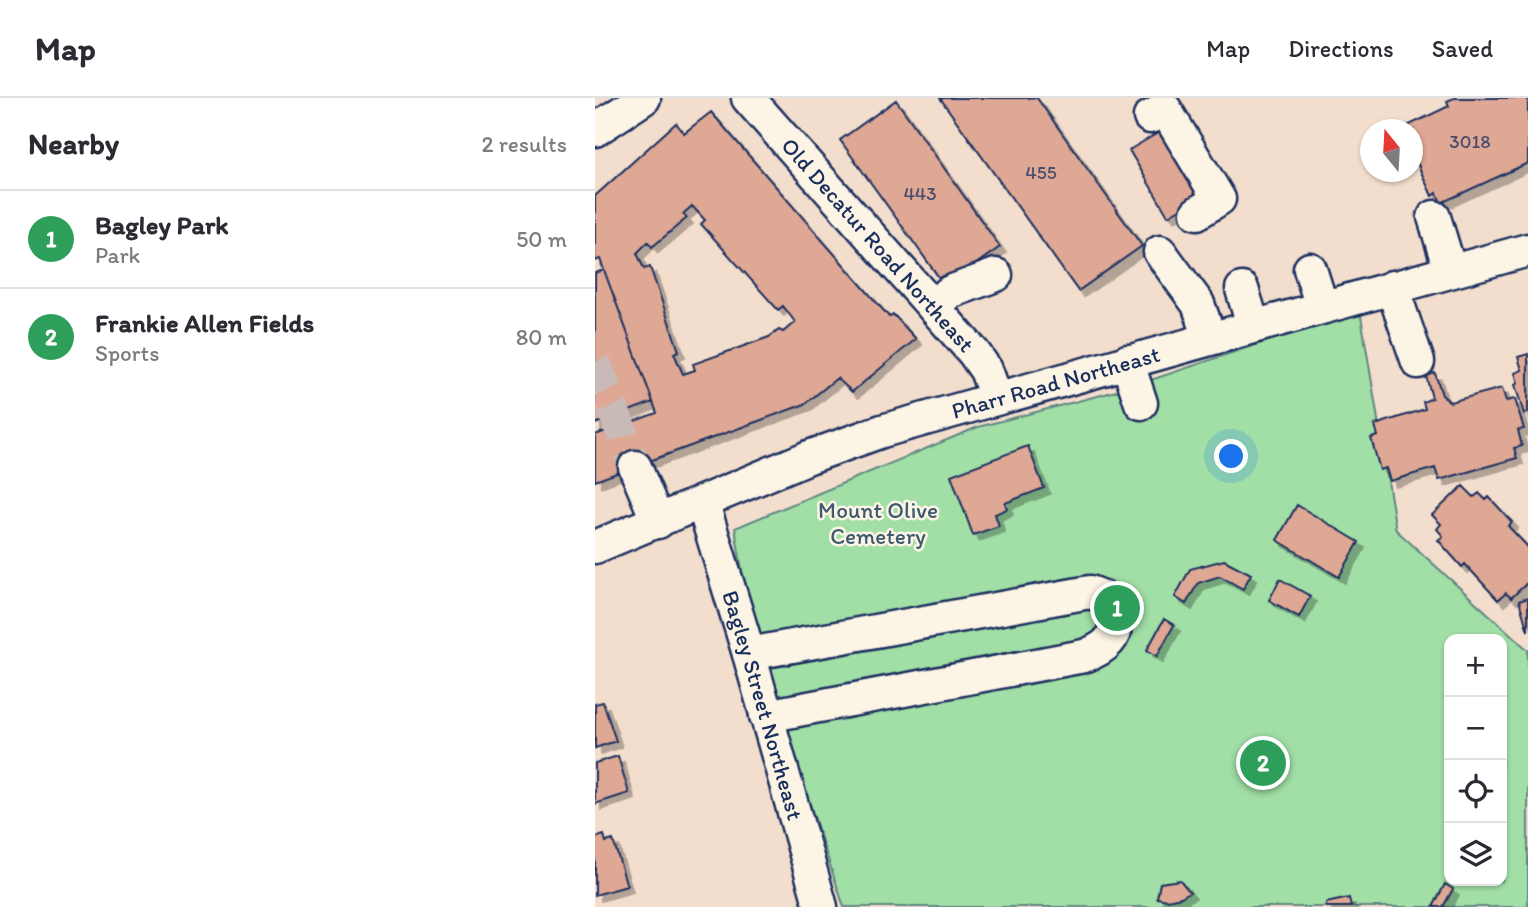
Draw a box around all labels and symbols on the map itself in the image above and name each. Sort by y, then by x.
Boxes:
north arrow [1360,119,1423,182]
house number: 3018 [1449,130,1491,153]
street label: Old Decatur Road Northeast [776,132,981,358]
house number: 455 [1025,161,1057,184]
house number: 443 [903,182,937,205]
street label: Pharr Road Northeast [948,340,1163,425]
your location [1214,439,1248,473]
park label: Mount Olive Cemetery [818,496,938,550]
pin: 1 [1094,582,1140,634]
street label: Bagley Street Northeast [716,587,810,824]
pin: 2 [1240,737,1286,789]

